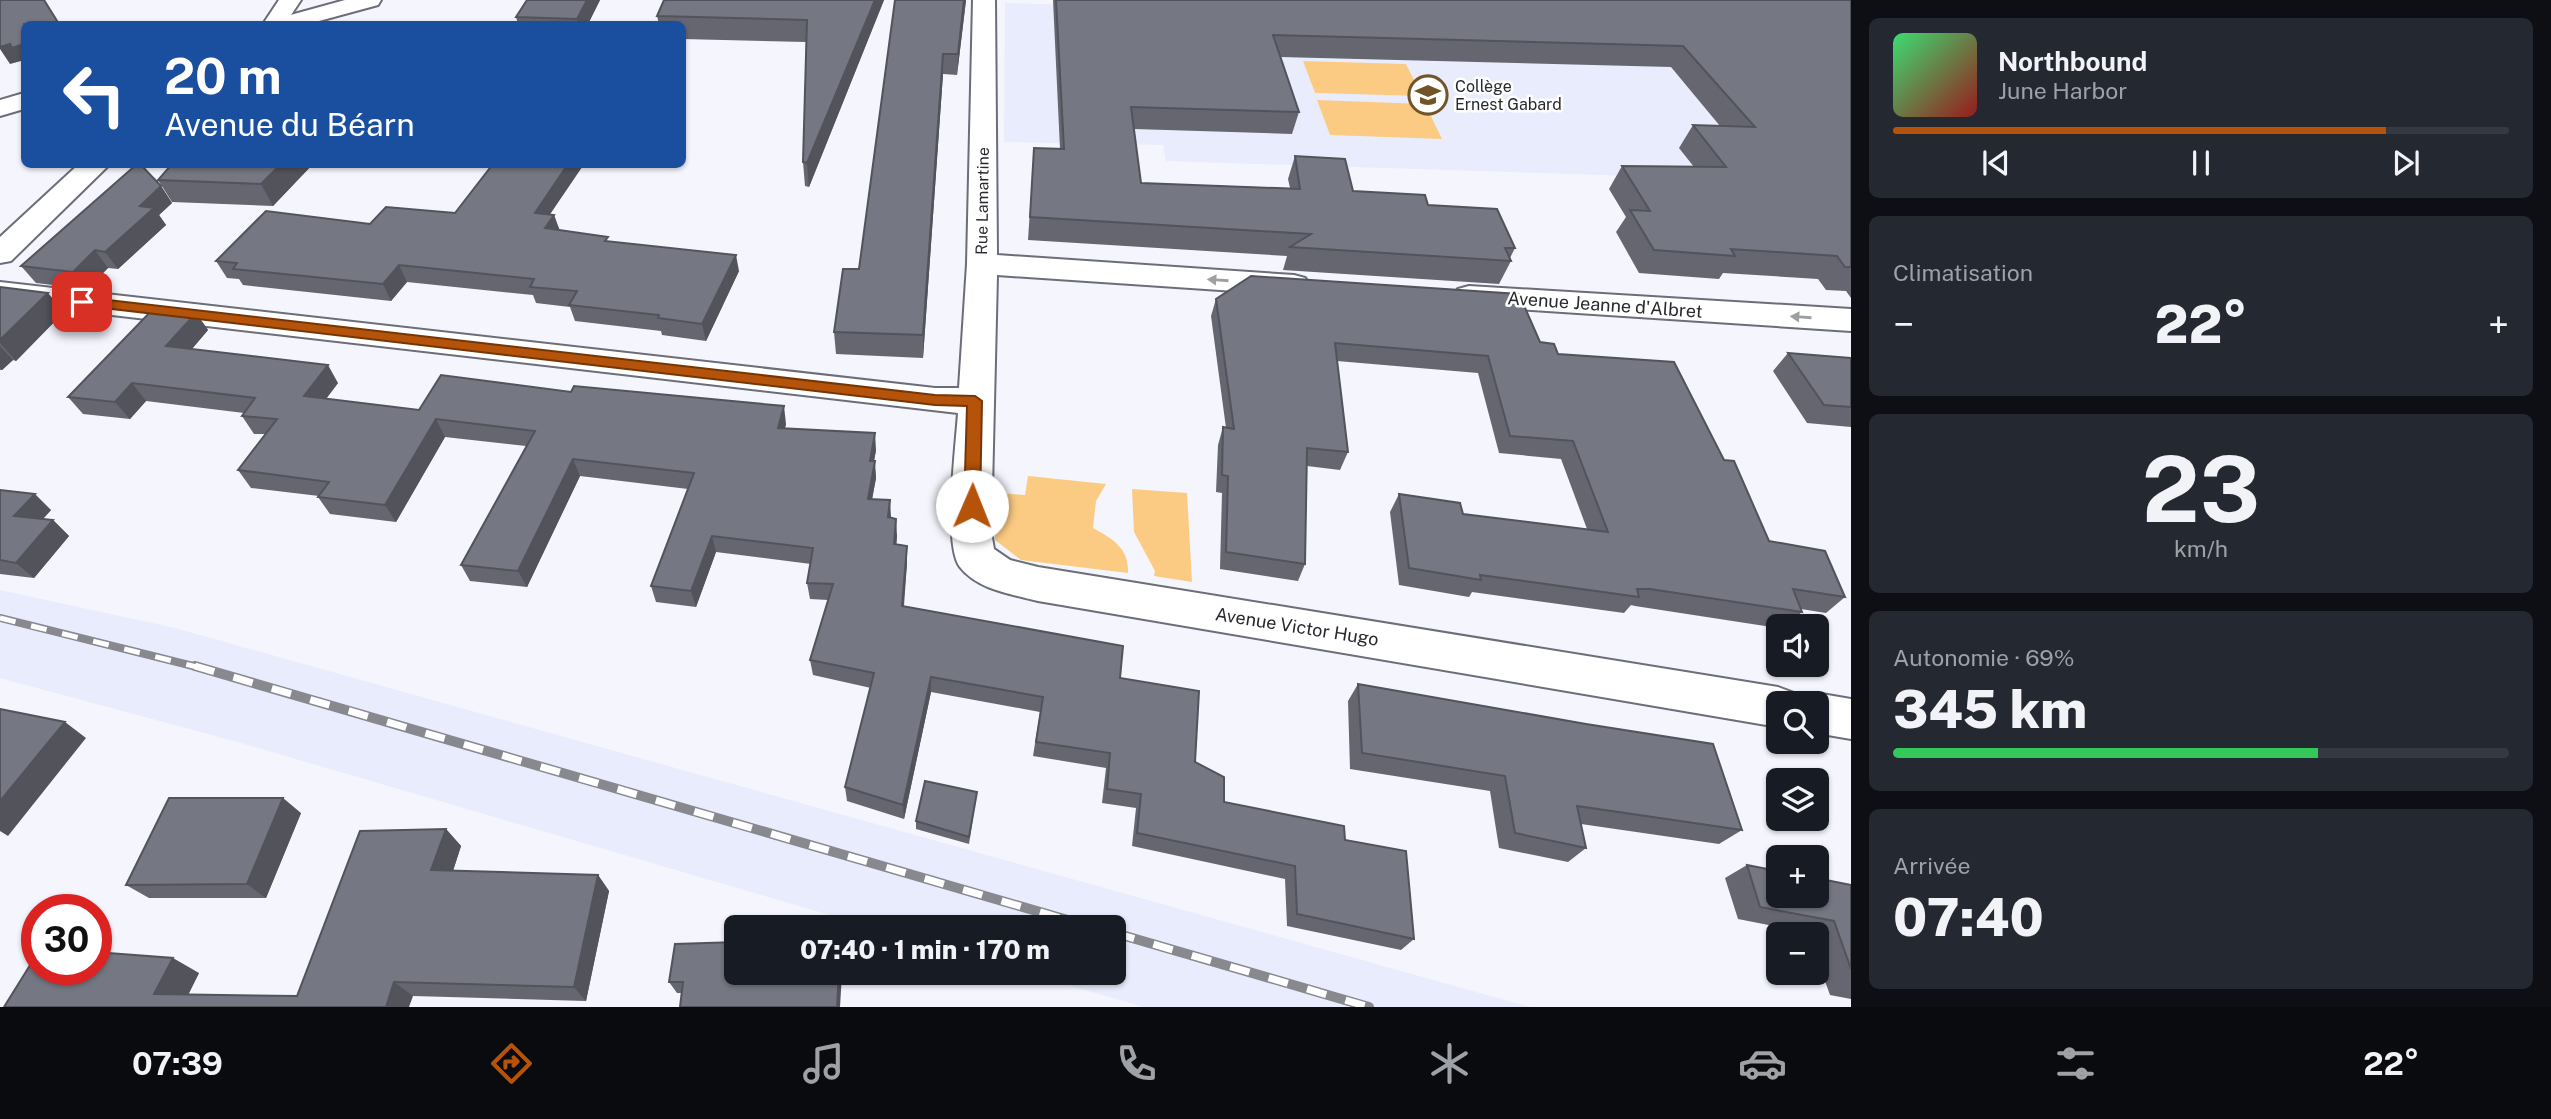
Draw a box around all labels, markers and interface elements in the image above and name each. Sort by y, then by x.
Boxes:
text: Northbound [1998,46,2147,77]
text: 20 m [164,47,282,105]
icon: left [49,49,140,140]
school or university icon: Collège Ernest Gabard [1407,74,1449,116]
place label: Collège Ernest Gabard [1455,77,1562,114]
text: June Harbor [1998,77,2127,104]
text: Avenue du Béarn [164,106,415,143]
icon: previous [1977,144,2015,182]
icon: pause [2182,144,2220,182]
icon: next [2387,144,2425,182]
street label: Rue Lamartine [972,147,993,255]
text: Climatisation [1893,259,2033,286]
pin [52,272,112,332]
one-way arrow [1207,274,1229,285]
icon: arrive [63,283,101,321]
street label: Avenue Jeanne d'Albret [1507,287,1703,322]
text: 22° [2155,294,2247,355]
text: − [1893,302,1914,347]
text: + [2488,302,2509,347]
one-way arrow [1790,311,1812,322]
text: 23 [2142,436,2260,542]
position arrow [935,469,1009,543]
text: km/h [2174,535,2228,562]
street label: Avenue Victor Hugo [1214,603,1380,650]
map controls [1766,614,1829,985]
button: sound [1766,614,1829,677]
text: Autonomie · 69% [1893,644,2075,671]
text: 345 km [1893,679,2087,740]
button: search [1766,691,1829,754]
button: layers [1766,768,1829,831]
button: + [1766,845,1829,908]
text: Arrivée [1893,852,1970,879]
text: 07:40 [1893,887,2044,948]
speed limit sign: 30 [21,894,112,985]
button: − [1766,922,1829,985]
text: 07:40 · 1 min · 170 m [800,934,1050,965]
icon: directions [487,1039,536,1088]
icon: music [799,1039,848,1088]
icon: phone [1112,1039,1161,1088]
icon: climate [1425,1039,1474,1088]
icon: car [1738,1039,1787,1088]
icon: filters [2051,1039,2100,1088]
text: 07:39 [132,1045,223,1082]
text: 22° [2363,1045,2419,1082]

